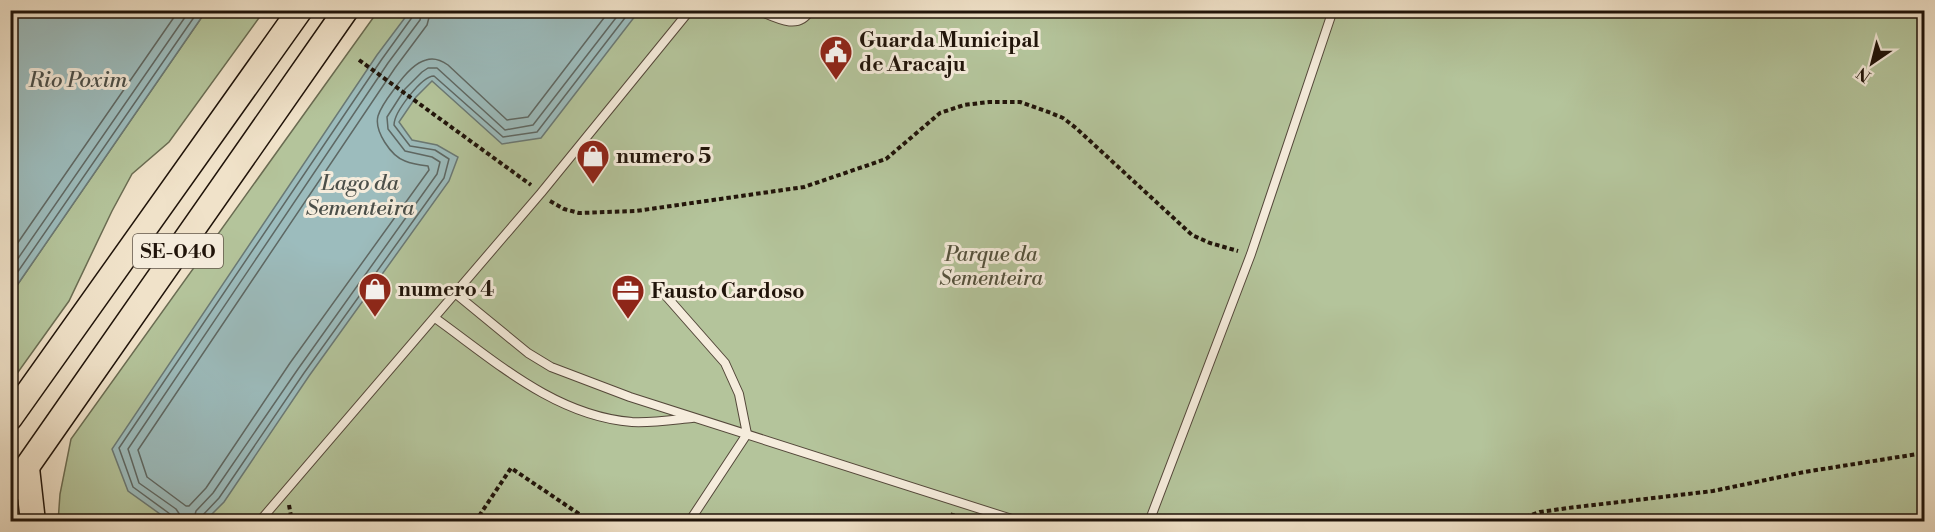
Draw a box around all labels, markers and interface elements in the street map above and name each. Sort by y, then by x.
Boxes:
place label: Guarda Municipal de Aracaju [859,28,1040,78]
north arrow [1842,33,1902,93]
public building icon: Guarda Municipal de Aracaju [818,34,854,81]
text: N [1853,62,1875,86]
water label: Rio Poxim [28,67,128,94]
shop icon: numero 5 [575,138,611,185]
place label: numero 5 [616,144,711,170]
water label: Lago da Sementeira [306,170,415,222]
road number: SE-040 [133,234,223,268]
park label: Parque da Sementeira [939,242,1043,292]
shop icon: numero 4 [357,271,393,318]
office icon: Fausto Cardoso [610,273,646,320]
place label: numero 4 [398,277,494,303]
place label: Fausto Cardoso [651,279,805,305]

